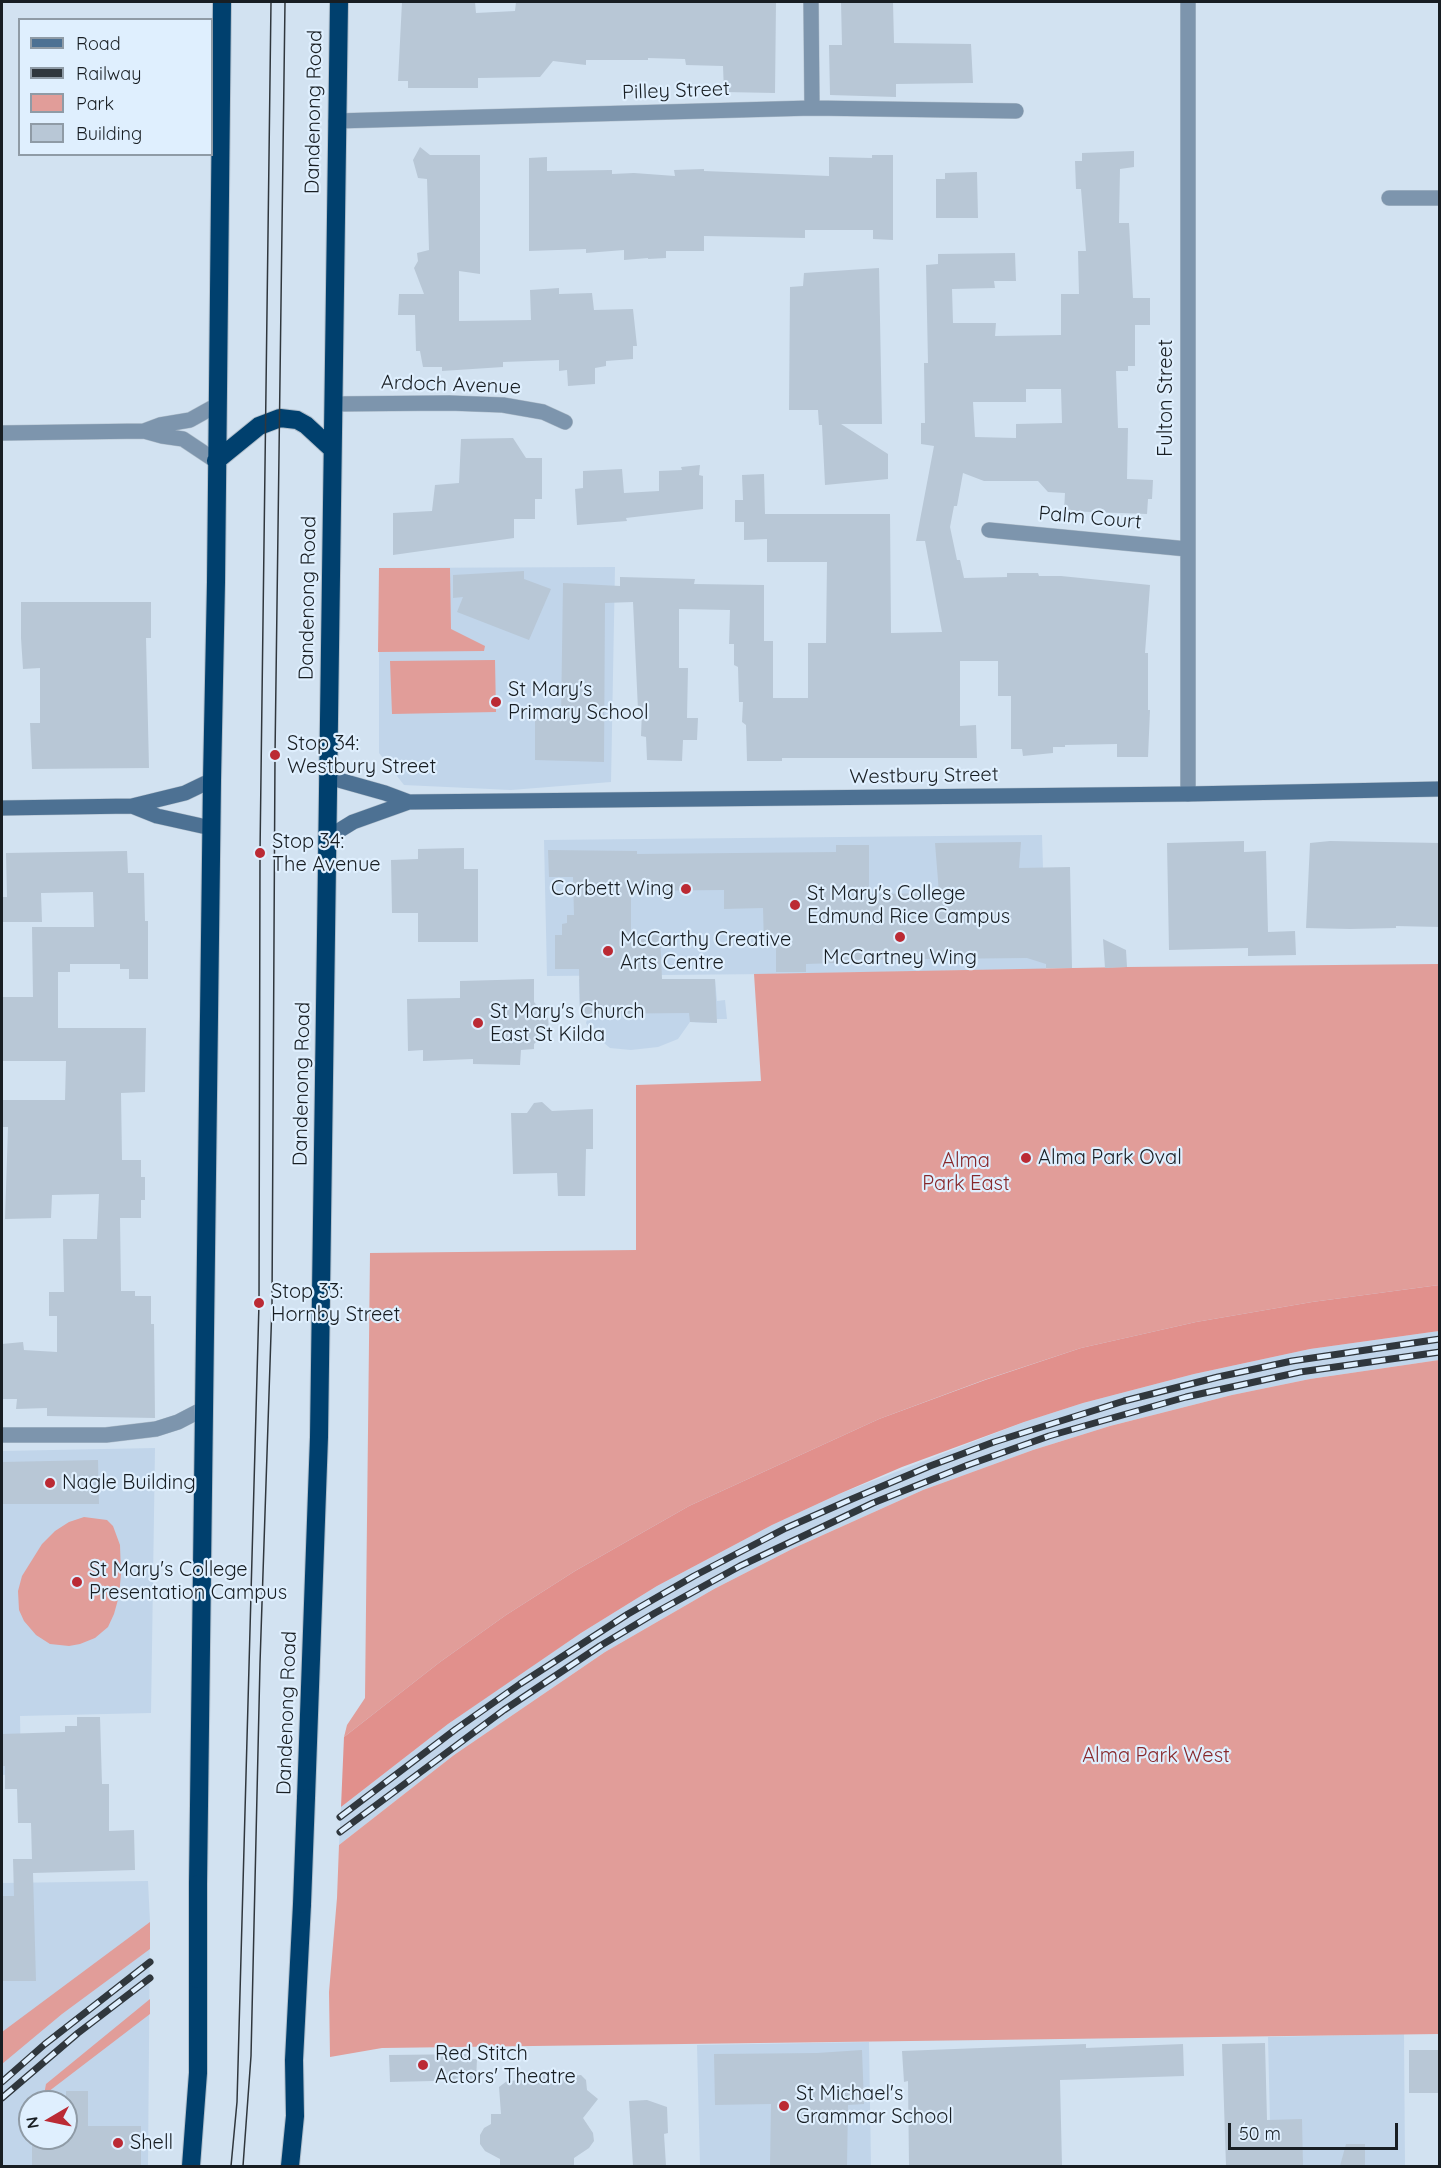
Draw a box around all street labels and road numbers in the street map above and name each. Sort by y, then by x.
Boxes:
street label: Dandenong Road [301,30,327,194]
street label: Pilley Street [622,77,730,105]
street label: Fulton Street [1154,339,1178,457]
street label: Ardoch Avenue [381,371,521,399]
street label: Palm Court [1038,502,1142,534]
street label: Dandenong Road [295,516,321,680]
street label: Westbury Street [849,763,999,789]
street label: Dandenong Road [289,1002,315,1166]
street label: Dandenong Road [272,1631,302,1795]

